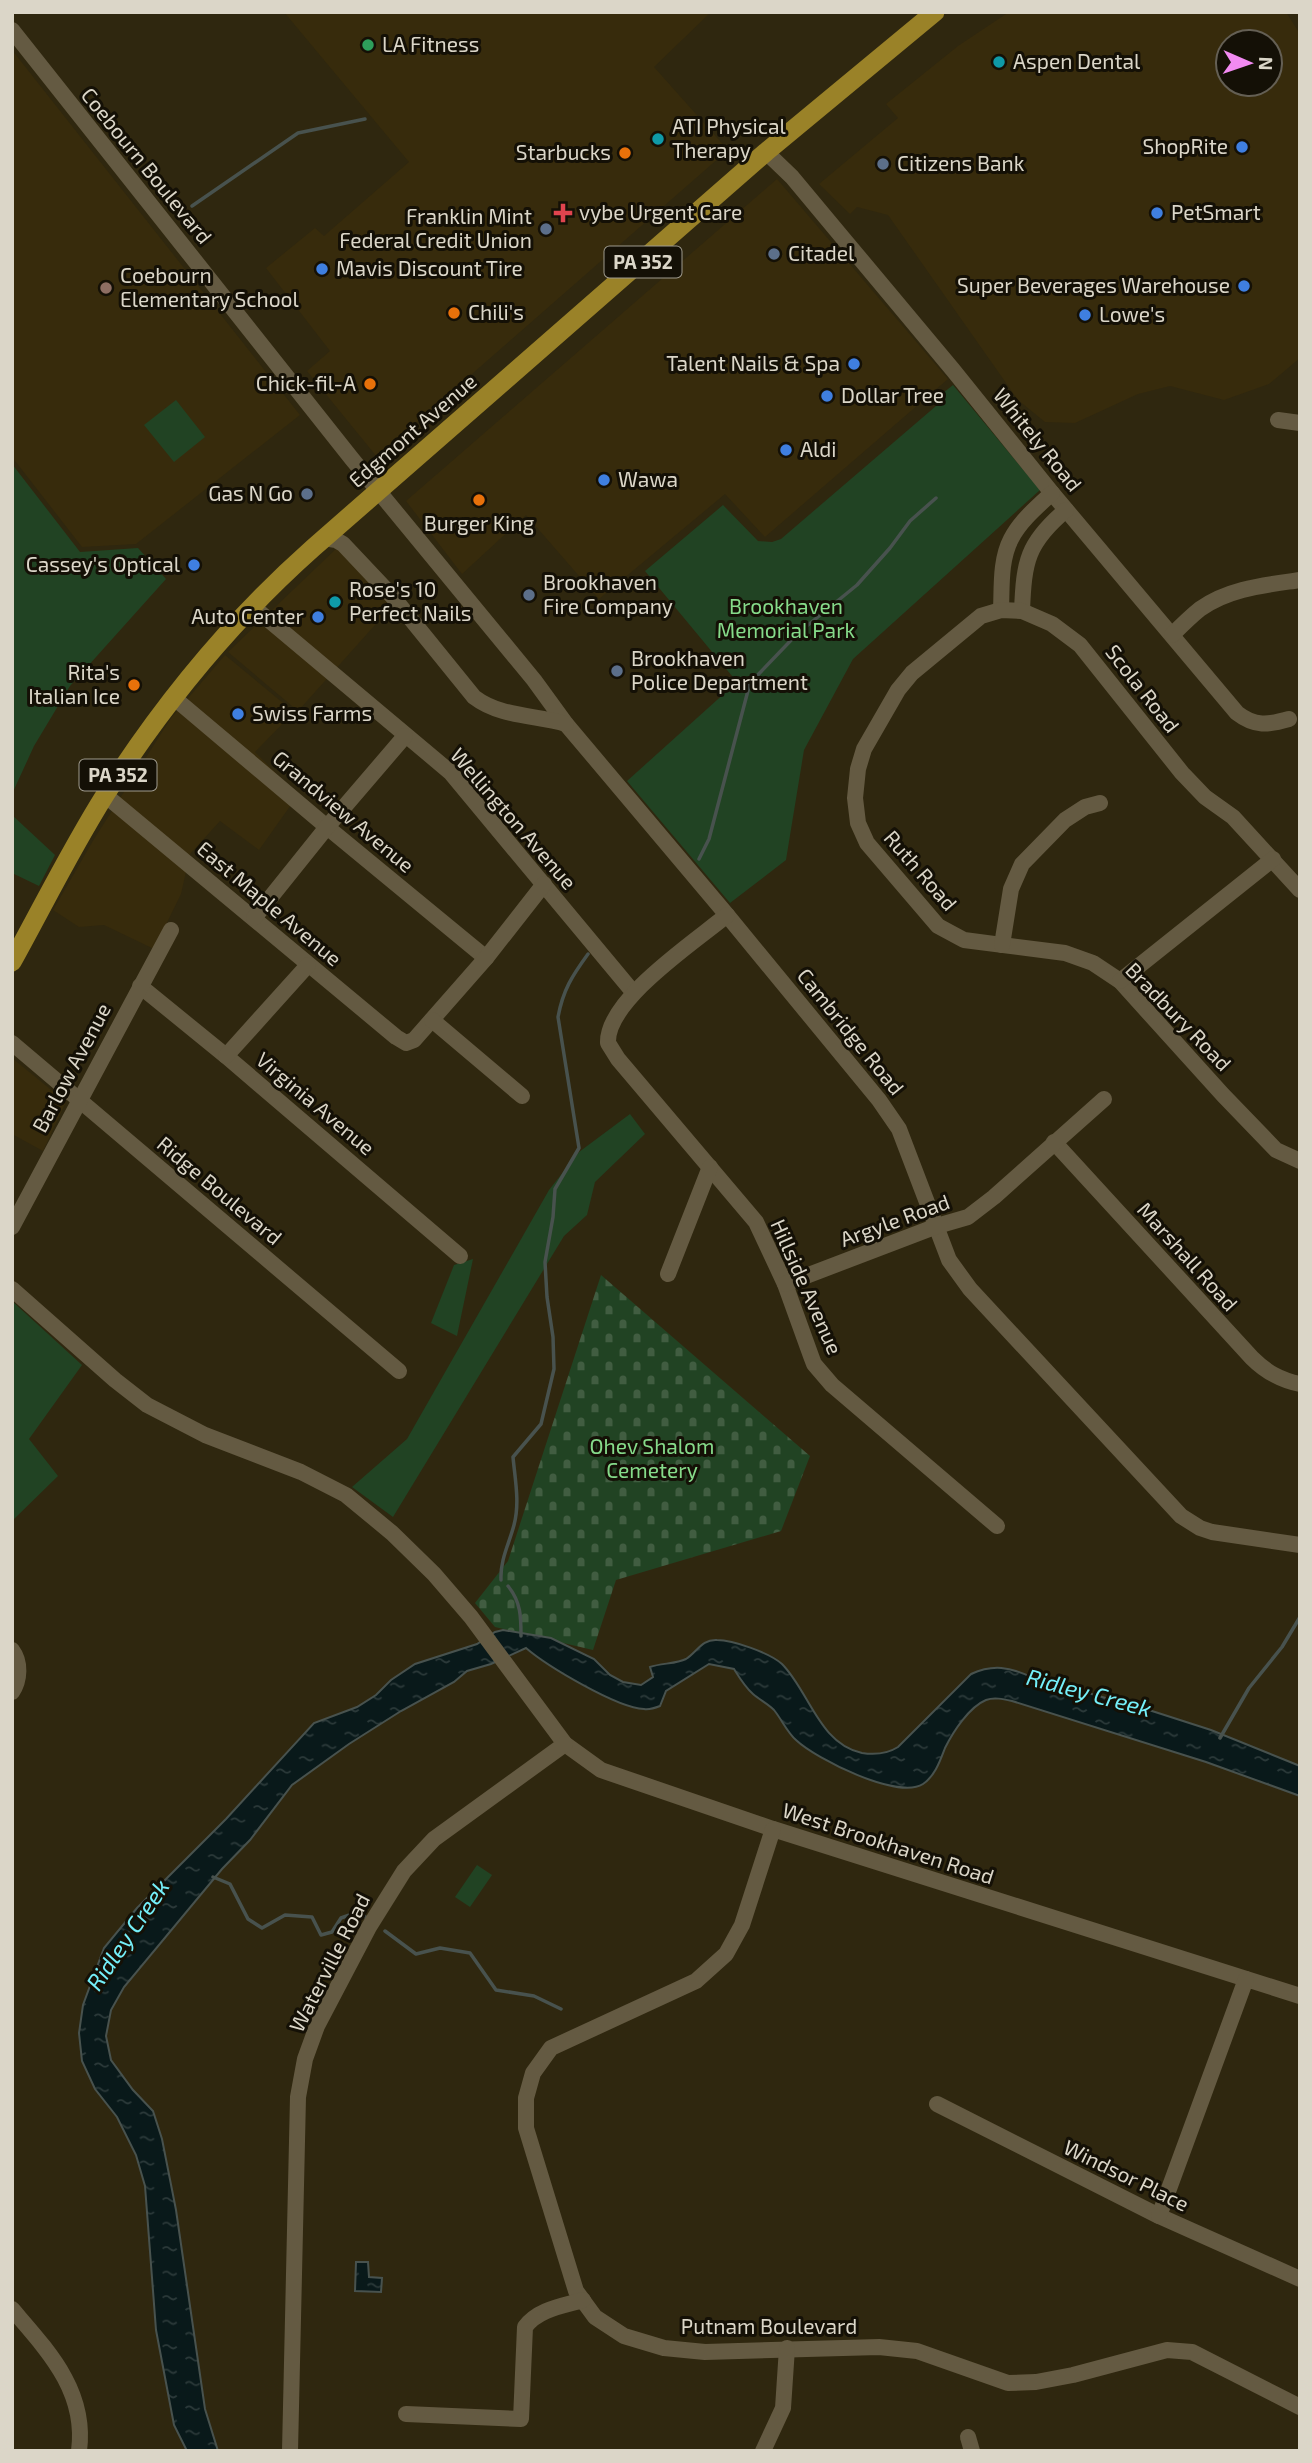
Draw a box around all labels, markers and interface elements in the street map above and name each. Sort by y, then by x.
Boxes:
north arrow [1214,28,1284,98]
place label: LA Fitness [382,31,479,56]
marker: LA Fitness [360,37,376,53]
place label: Aspen Dental [1013,48,1141,73]
marker: Aspen Dental [991,54,1007,70]
text: N [1255,56,1278,71]
street label: Coebourn Boulevard [77,82,218,248]
place label: ATI Physical Therapy [672,113,787,162]
marker: ATI Physical Therapy [650,131,666,147]
place label: ShopRite [1142,133,1228,158]
place label: Starbucks [516,139,611,164]
marker: ShopRite [1234,139,1250,155]
marker: Starbucks [617,145,633,161]
place label: Citizens Bank [897,150,1025,175]
marker: Citizens Bank [875,156,891,172]
place label: vybe Urgent Care [579,199,742,224]
place label: PetSmart [1171,199,1261,224]
place label: Franklin Mint Federal Credit Union [339,203,532,252]
marker: vybe Urgent Care [553,203,573,223]
marker: PetSmart [1149,205,1165,221]
marker: Franklin Mint Federal Credit Union [538,221,554,237]
place label: Citadel [788,240,855,265]
road number: PA 352 [604,246,682,278]
marker: Citadel [766,246,782,262]
place label: Mavis Discount Tire [336,255,523,280]
marker: Mavis Discount Tire [314,261,330,277]
place label: Coebourn Elementary School [120,262,300,311]
place label: Super Beverages Warehouse [957,272,1230,297]
marker: Super Beverages Warehouse [1236,278,1252,294]
marker: Coebourn Elementary School [98,280,114,296]
place label: Chili's [468,299,524,324]
place label: Lowe's [1099,301,1165,326]
marker: Chili's [446,305,462,321]
marker: Lowe's [1077,307,1093,323]
place label: Talent Nails & Spa [666,350,840,375]
marker: Talent Nails & Spa [846,356,862,372]
street label: Edgmont Avenue [343,368,481,492]
place label: Chick-fil-A [256,370,356,395]
marker: Chick-fil-A [362,376,378,392]
place label: Dollar Tree [841,382,944,407]
street label: Whitely Road [989,382,1088,496]
marker: Dollar Tree [819,388,835,404]
place label: Aldi [800,436,837,461]
marker: Aldi [778,442,794,458]
place label: Wawa [618,466,678,491]
marker: Wawa [596,472,612,488]
place label: Gas N Go [208,480,293,505]
marker: Gas N Go [299,486,315,502]
marker: Burger King [471,492,487,508]
place label: Burger King [424,510,534,535]
place label: Cassey's Optical [26,551,181,576]
marker: Cassey's Optical [186,557,202,573]
place label: Brookhaven Fire Company [543,569,673,618]
place label: Rose's 10 Perfect Nails [349,576,471,625]
marker: Brookhaven Fire Company [521,587,537,603]
park label: Brookhaven Memorial Park [717,593,856,642]
marker: Rose's 10 Perfect Nails [327,594,343,610]
place label: Auto Center [191,603,305,628]
marker: Auto Center [310,609,326,625]
street label: Scola Road [1101,639,1185,737]
place label: Brookhaven Police Department [631,645,808,694]
place label: Rita's Italian Ice [28,659,120,708]
marker: Brookhaven Police Department [609,663,625,679]
marker: Rita's Italian Ice [126,677,142,693]
place label: Swiss Farms [252,700,372,725]
marker: Swiss Farms [230,706,246,722]
street label: Wellington Avenue [446,742,582,894]
street label: Grandview Avenue [268,745,420,877]
road number: PA 352 [80,760,156,790]
street label: Ruth Road [879,825,963,915]
street label: East Maple Avenue [193,835,347,971]
street label: Bradbury Road [1121,957,1237,1075]
street label: Cambridge Road [793,963,910,1099]
street label: Barlow Avenue [26,999,115,1136]
street label: Virginia Avenue [252,1046,380,1160]
street label: Ridge Boulevard [153,1130,287,1249]
street label: Argyle Road [836,1188,953,1251]
street label: Marshall Road [1133,1196,1243,1316]
street label: Hillside Avenue [766,1215,848,1358]
park label: Ohev Shalom Cemetery [590,1433,714,1482]
water label: Ridley Creek [1024,1662,1155,1722]
street label: West Brookhaven Road [779,1797,997,1889]
water label: Ridley Creek [80,1873,175,1995]
street label: Waterville Road [283,1889,374,2036]
street label: Windsor Place [1060,2134,1193,2216]
street label: Putnam Boulevard [681,2313,857,2338]

